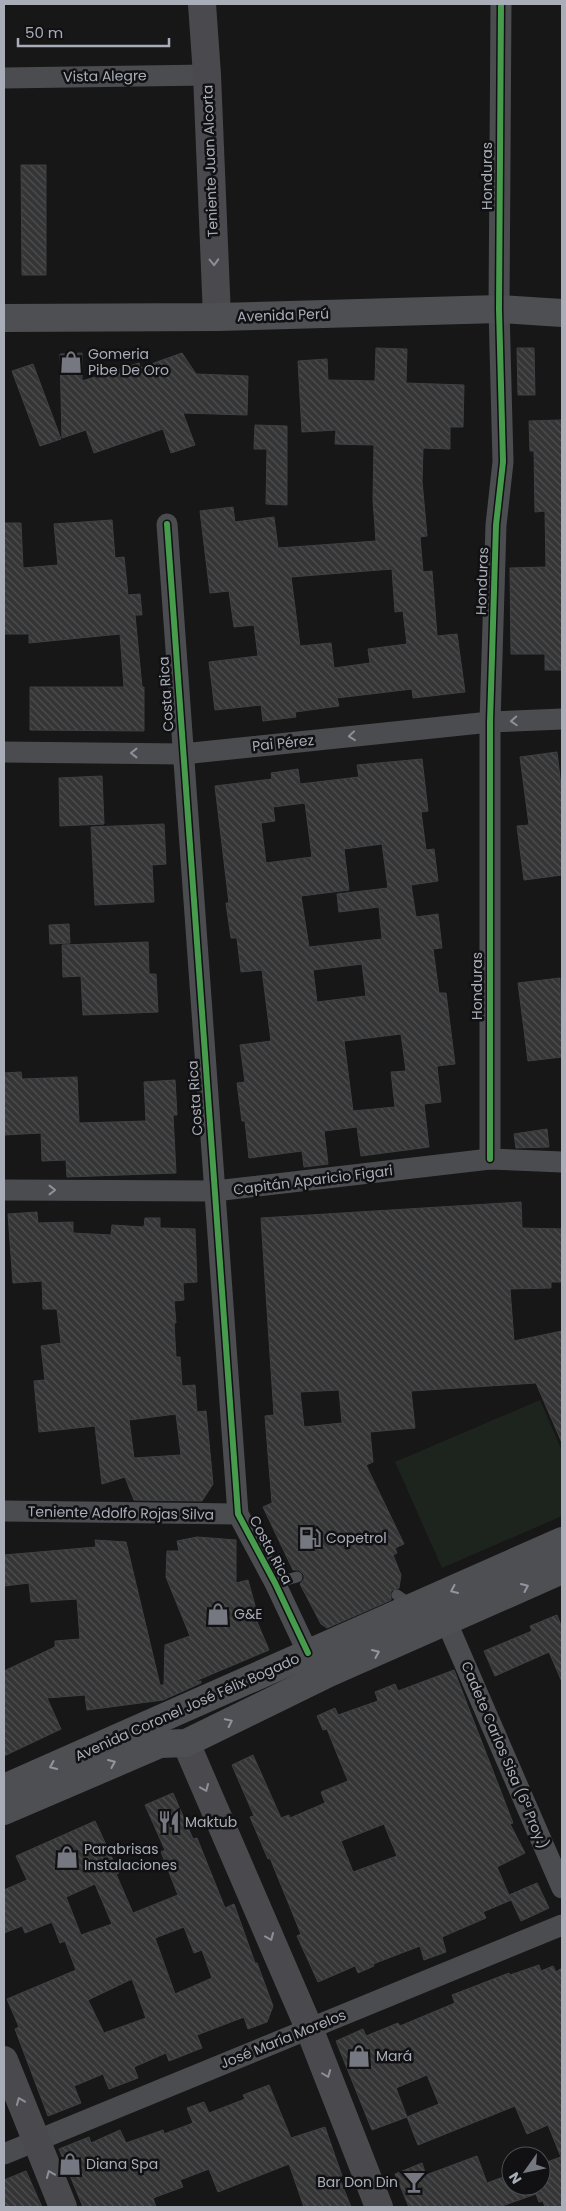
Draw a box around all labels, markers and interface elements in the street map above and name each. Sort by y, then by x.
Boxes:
scale bar [18,15,169,47]
text: 50 m [25,22,63,43]
street label: Vista Alegre [63,65,147,87]
street label: Teniente Juan Alcorta [197,84,223,238]
street label: Honduras [477,142,497,210]
one-way arrow [209,258,220,266]
street label: Avenida Perú [237,303,329,327]
place label: Gomeria Pibe De Oro [88,344,169,380]
shop icon: Gomeria Pibe De Oro [58,349,84,375]
street label: Honduras [471,547,493,615]
street label: Costa Rica [153,656,179,732]
one-way arrow [509,716,517,727]
street label: Pai Pérez [251,730,315,756]
one-way arrow [347,730,355,741]
one-way arrow [130,748,138,758]
street label: Honduras [467,952,487,1020]
street label: Costa Rica [182,1060,208,1136]
street label: Capitán Aparicio Figari [232,1160,394,1200]
one-way arrow [49,1185,57,1195]
street label: Teniente Adolfo Rojas Silva [28,1501,214,1525]
street label: Costa Rica [244,1512,298,1588]
fuel station icon: Copetrol [297,1525,323,1551]
place label: Copetrol [326,1528,387,1548]
one-way arrow [450,1583,459,1594]
one-way arrow [520,1583,529,1594]
shop icon: G&E [205,1601,231,1627]
place label: G&E [234,1604,262,1624]
street label: Avenida Coronel José Félix Bogado [72,1648,302,1766]
one-way arrow [371,1648,380,1659]
street label: Cadete Carlos Sisa (6ª Proy.) [456,1658,554,1852]
one-way arrow [224,1718,233,1728]
one-way arrow [108,1758,116,1768]
one-way arrow [49,1759,58,1770]
one-way arrow [199,1783,209,1792]
restaurant icon: Maktub [156,1809,182,1835]
place label: Maktub [185,1812,237,1832]
place label: Parabrisas Instalaciones [84,1839,177,1875]
shop icon: Parabrisas Instalaciones [54,1844,80,1870]
one-way arrow [263,1932,274,1941]
street label: José María Morelos [217,2005,349,2073]
shop icon: Mará [346,2043,372,2069]
place label: Mará [376,2046,412,2066]
one-way arrow [321,2069,331,2078]
one-way arrow [16,2097,26,2105]
north arrow [501,2146,551,2196]
shop icon: Diana Spa [57,2151,83,2177]
place label: Diana Spa [86,2154,158,2174]
text: N [504,2168,526,2188]
bar icon: Bar Don Din [401,2169,427,2195]
one-way arrow [46,2170,56,2179]
place label: Bar Don Din [317,2172,398,2192]

